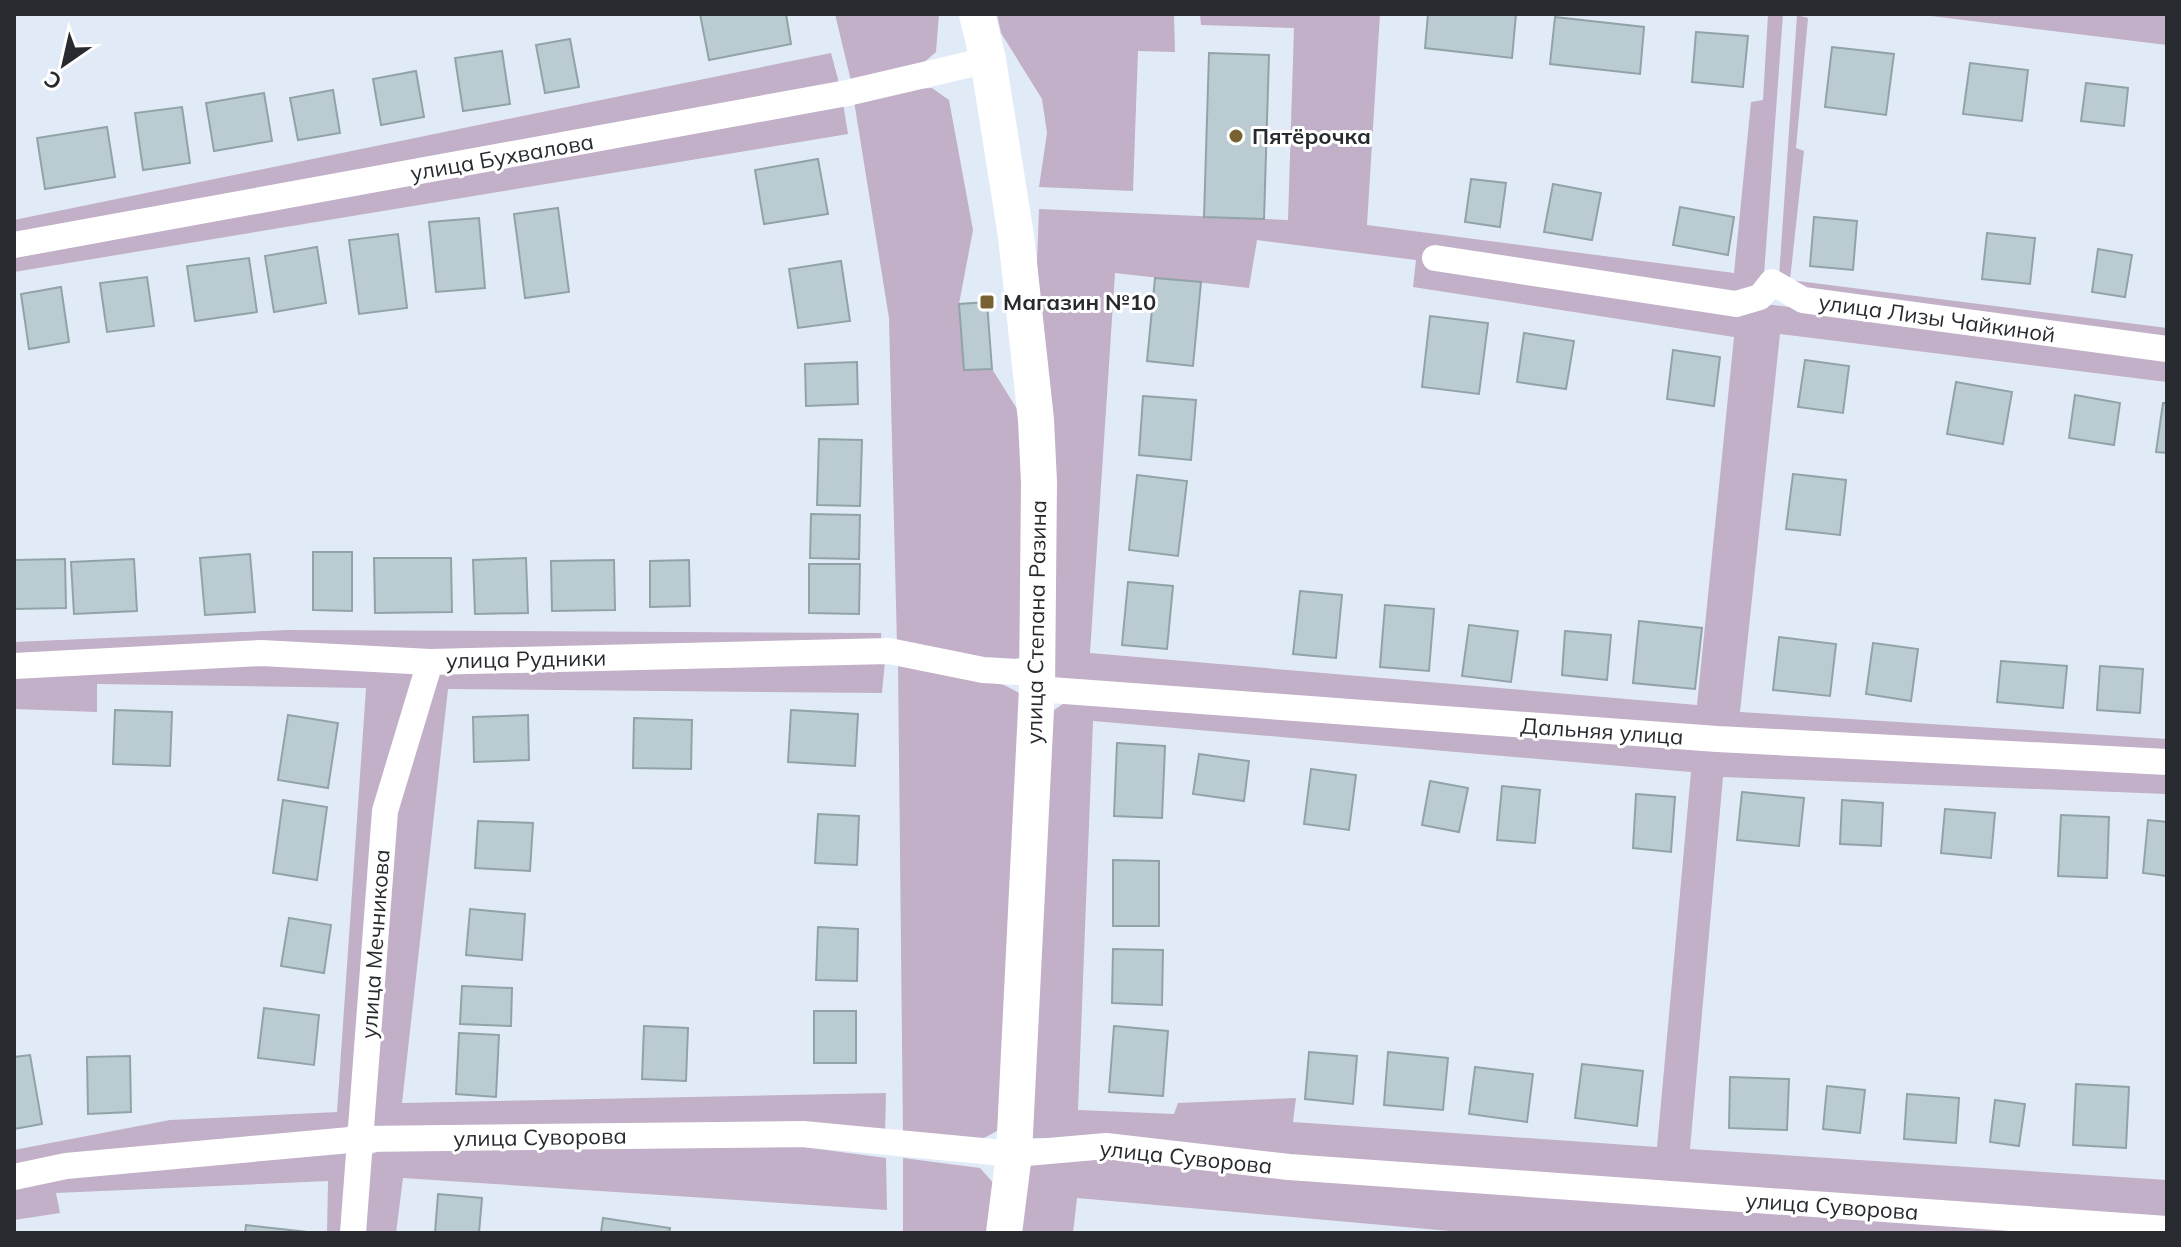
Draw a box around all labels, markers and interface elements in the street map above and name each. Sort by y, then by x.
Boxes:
north arrow [24,24,104,104]
text: С [39,65,67,96]
place label: Пятёрочка [1252,122,1371,150]
street label: улица Бухвалова [408,127,596,187]
marker: Пятёрочка [1227,127,1245,145]
place label: Магазин №10 [1003,288,1156,316]
street label: улица Лизы Чайкиной [1817,288,2057,348]
marker: Магазин №10 [978,293,996,311]
street label: улица Степана Разина [1020,500,1052,744]
street label: улица Рудники [446,644,606,674]
street label: Дальняя улица [1520,711,1684,751]
street label: улица Мечникова [354,848,396,1040]
street label: улица Суворова [453,1121,627,1153]
street label: улица Суворова [1098,1134,1274,1180]
street label: улица Суворова [1745,1186,1919,1226]

